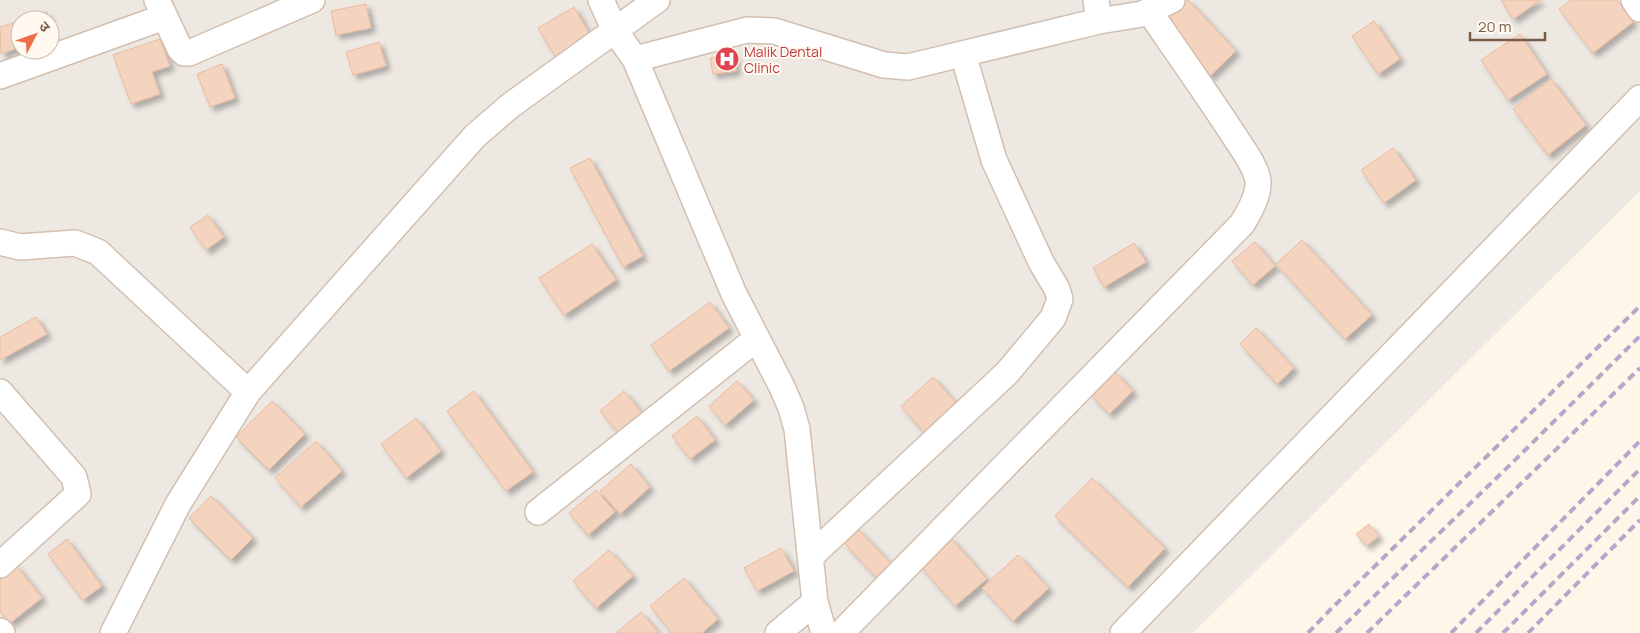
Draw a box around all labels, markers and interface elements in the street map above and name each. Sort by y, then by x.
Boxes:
north arrow [10,10,60,60]
scale bar [1470,10,1545,42]
text: 20 m [1478,16,1511,37]
text: उ [35,17,56,36]
place label: Malik Dental Clinic [744,42,822,77]
hospital icon: Malik Dental Clinic [714,46,740,72]

